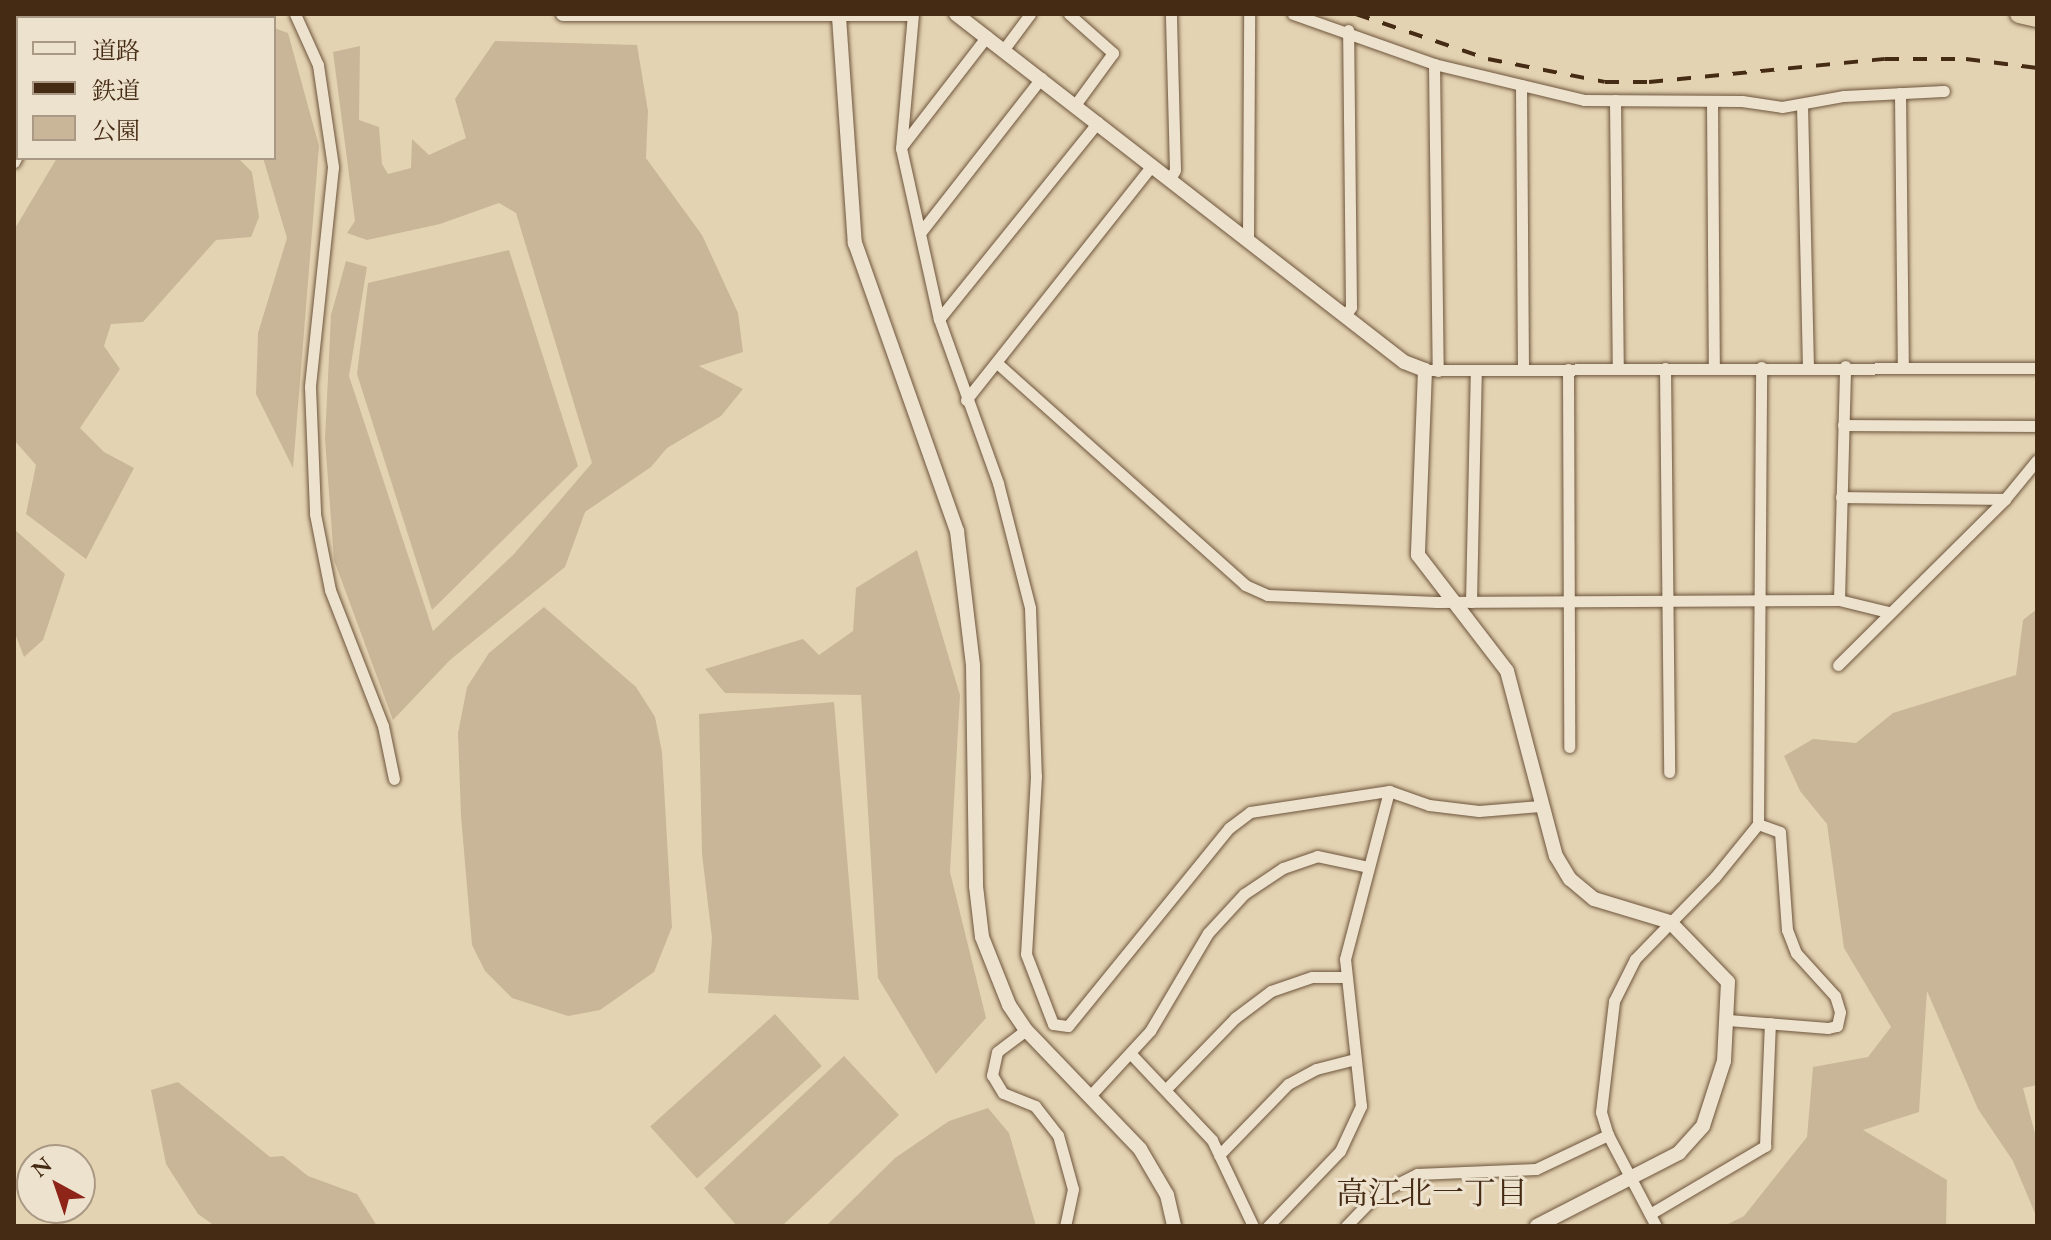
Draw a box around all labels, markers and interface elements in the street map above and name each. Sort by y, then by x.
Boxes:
legend [16,16,276,160]
text: 道路 [92,35,140,66]
text: 鉄道 [92,75,140,106]
text: 公園 [92,115,140,146]
north arrow [16,1144,96,1224]
text: N [25,1150,58,1184]
district label: 高江北一丁目 [1336,1174,1528,1212]

